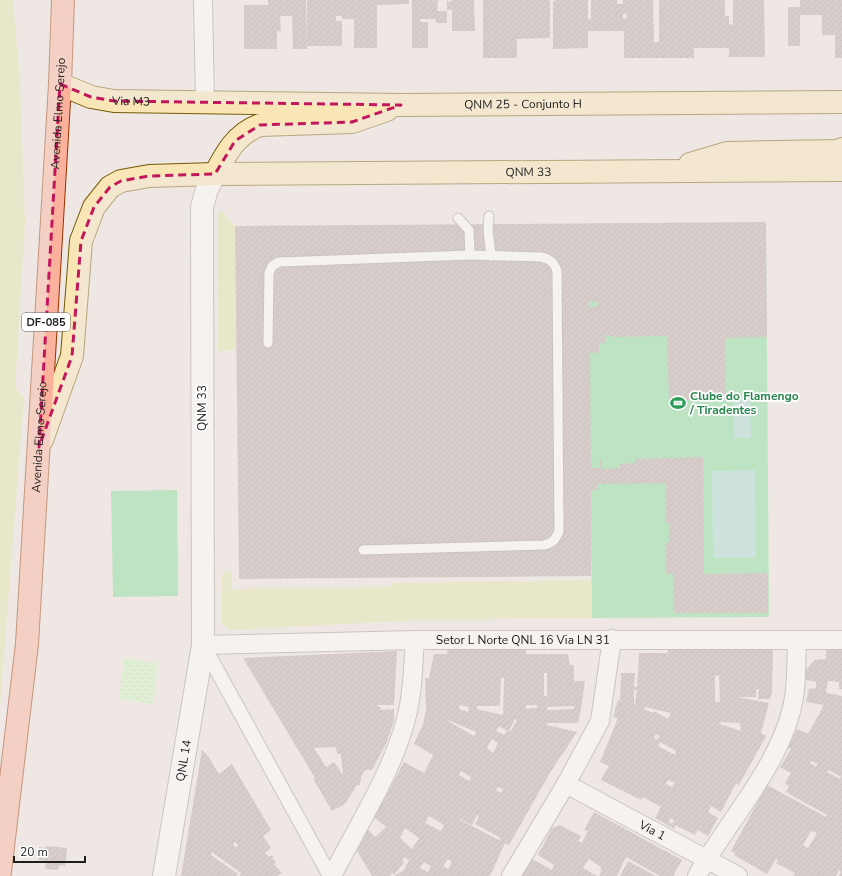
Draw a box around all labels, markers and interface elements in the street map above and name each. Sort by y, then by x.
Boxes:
street label: Avenida Elmo Serejo [47,57,69,170]
street label: Via M3 [111,93,150,110]
street label: QNM 25 - Conjunto H [464,96,582,113]
street label: QNM 33 [505,164,551,180]
road number: DF-085 [22,313,70,331]
street label: Avenida Elmo Serejo [28,380,50,493]
street label: QNM 33 [194,385,210,431]
place label: Clube do Flamengo / Tiradentes [689,388,799,418]
sports icon: Clube do Flamengo / Tiradentes [669,394,687,412]
street label: Setor L Norte QNL 16 Via LN 31 [436,632,610,648]
street label: QNL 14 [172,739,195,783]
street label: Via 1 [636,816,668,844]
scale bar [14,838,85,864]
text: 20 m [20,844,48,860]

